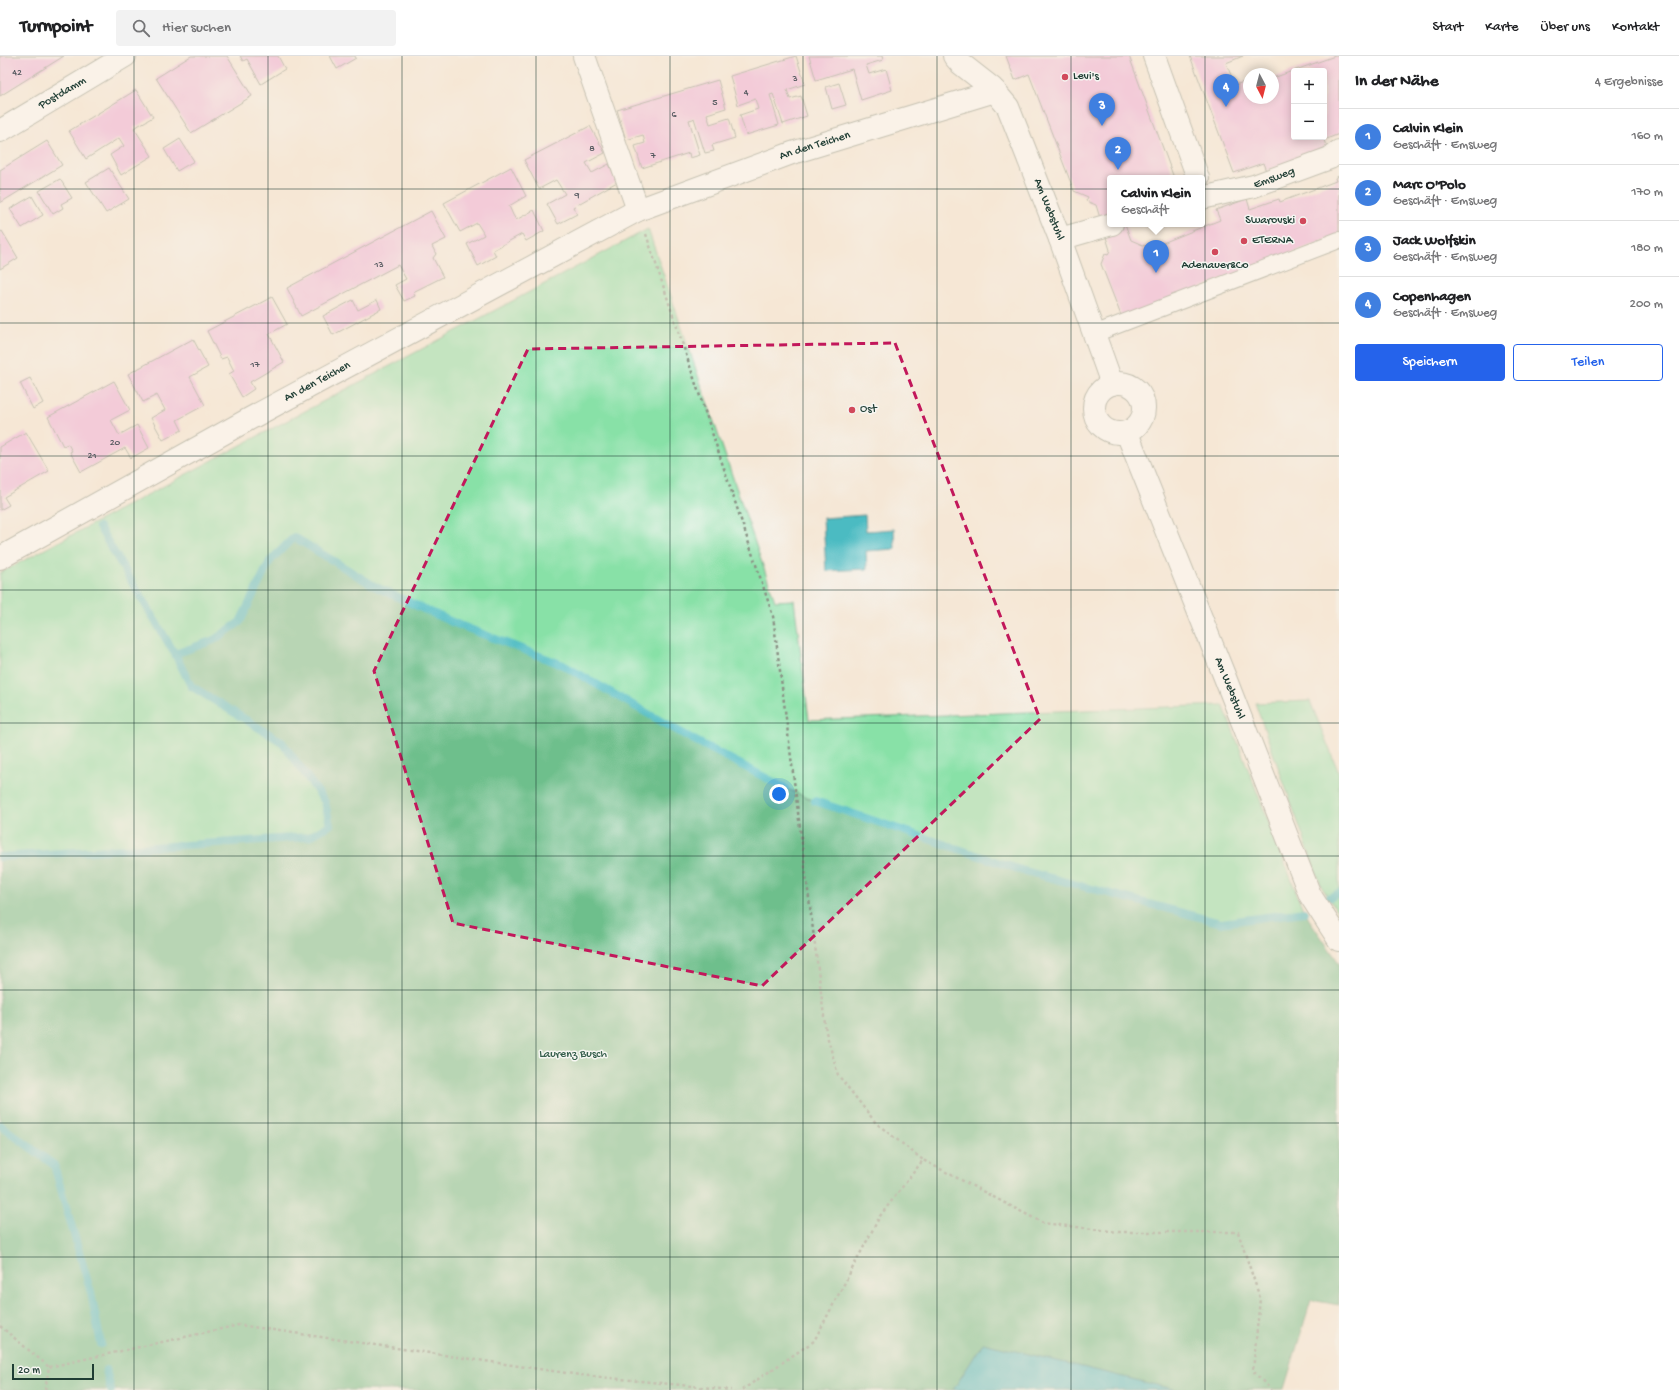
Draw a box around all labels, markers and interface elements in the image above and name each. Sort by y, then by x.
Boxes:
search box [116,10,396,46]
text: Turnpoint [20,16,92,39]
icon: search [130,17,152,39]
text: Hier suchen [162,19,231,37]
text: Start [1433,19,1463,36]
text: Karte [1485,19,1519,36]
text: Über uns [1541,19,1590,36]
text: Kontakt [1612,19,1659,36]
house number: 42 [12,67,22,79]
north arrow [1243,68,1279,104]
map controls [1291,68,1327,140]
button: + [1291,68,1327,104]
place label: Levi's [1073,70,1100,84]
marker: Levi's [1060,72,1070,82]
text: In der Nähe [1355,72,1438,92]
house number: 3 [791,73,798,85]
street label: Postdamm [35,74,89,114]
pin: 4 [1213,74,1239,107]
text: 4 Ergebnisse [1595,75,1663,90]
house number: 4 [744,87,749,99]
pin: 3 [1089,93,1115,126]
house number: 5 [712,97,718,109]
button: − [1291,104,1327,140]
house number: 6 [671,109,677,121]
text: Calvin Klein [1393,120,1463,138]
street label: An den Teichen [778,128,852,164]
text: 1 [1365,129,1371,144]
text: 160 m [1631,129,1663,144]
pin: 2 [1105,137,1131,170]
text: Geschäft · Emsweg [1393,138,1497,153]
house number: 8 [589,143,595,155]
house number: 7 [649,150,656,162]
street label: Emsweg [1252,164,1297,192]
popup [1107,175,1205,227]
text: Marc O'Polo [1393,176,1466,194]
street label: Am Webstuhl [1030,177,1067,243]
text: Calvin Klein [1121,185,1191,203]
text: 2 [1365,185,1371,200]
text: 170 m [1631,185,1663,200]
house number: 9 [573,190,580,202]
text: Geschäft · Emsweg [1393,194,1497,209]
text: Geschäft [1121,203,1169,218]
place label: Swarovski [1245,214,1295,228]
marker: Swarovski [1298,216,1308,226]
text: Jack Wolfskin [1393,232,1476,250]
place label: ETERNA [1252,234,1294,248]
marker: ETERNA [1239,236,1249,246]
pin: 1 [1143,240,1169,273]
text: 3 [1365,241,1371,256]
text: 180 m [1631,241,1663,256]
marker: Adenauer&Co [1210,247,1220,257]
text: Geschäft · Emsweg [1393,250,1497,265]
house number: 13 [373,259,384,271]
place label: Adenauer&Co [1181,259,1249,273]
text: Copenhagen [1393,288,1471,306]
text: 4 [1365,297,1371,312]
text: 200 m [1630,297,1663,312]
text: Geschäft · Emsweg [1393,306,1497,321]
button: Speichern [1355,344,1505,381]
button: Teilen [1513,344,1663,381]
house number: 17 [249,359,260,371]
street label: An den Teichen [282,359,353,406]
place label: Ost [860,403,878,417]
marker: Ost [847,405,857,415]
house number: 20 [110,437,121,449]
house number: 21 [88,450,96,462]
street label: Am Webstuhl [1211,655,1248,722]
your location [769,784,789,804]
park label: Laurenz Busch [539,1048,607,1062]
scale bar [12,1362,94,1381]
text: 20 m [18,1365,40,1377]

